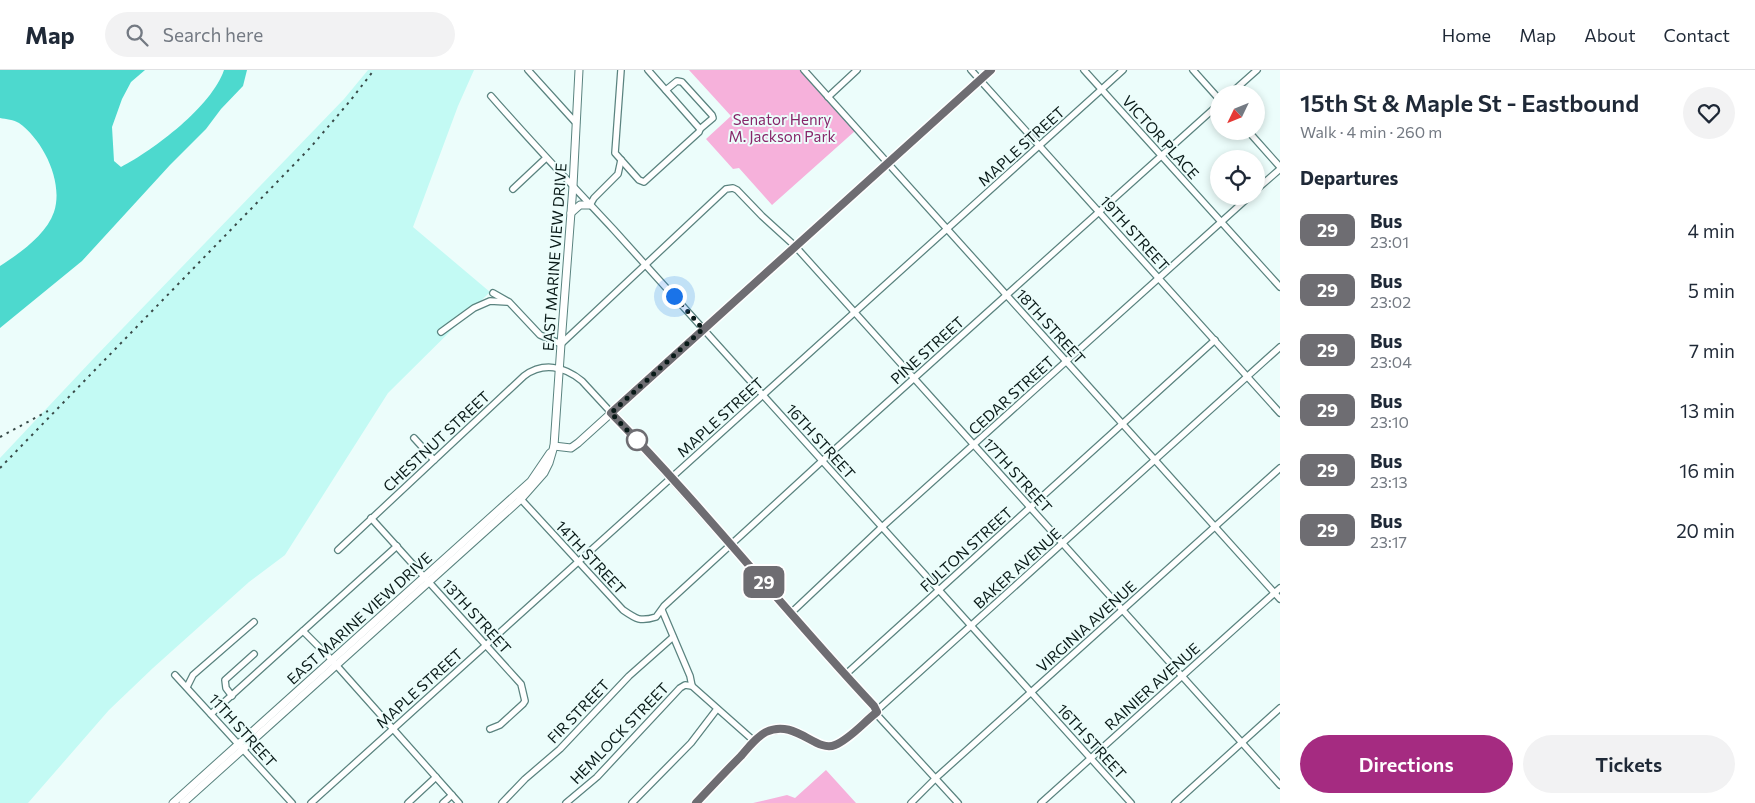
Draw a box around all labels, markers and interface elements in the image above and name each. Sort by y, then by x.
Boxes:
search box [105,12,455,57]
text: Map [25,20,75,49]
icon: search [123,21,151,49]
text: Search here [163,23,263,46]
text: Home [1442,24,1491,46]
text: Map [1519,24,1556,46]
text: About [1584,24,1636,46]
text: Contact [1664,24,1730,46]
north arrow [1210,85,1265,140]
map controls [1210,85,1265,205]
button: heart [1683,87,1735,139]
text: 15th St & Maple St - Eastbound [1300,88,1639,117]
street label: VICTOR PLACE [1119,92,1203,183]
street label: MAPLE STREET [974,102,1068,190]
park label: Senator Henry M. Jackson Park [728,110,836,145]
text: Walk · 4 min · 260 m [1300,122,1442,141]
button: locate [1210,150,1265,205]
street label: EAST MARINE VIEW DRIVE [538,162,570,352]
text: Departures [1300,166,1398,189]
street label: 19TH STREET [1097,192,1174,274]
text: Bus [1370,209,1402,232]
text: 29 [1317,219,1338,241]
text: 4 min [1688,219,1735,242]
text: 23:01 [1370,232,1409,251]
text: Bus [1370,269,1402,292]
text: 29 [1317,279,1338,301]
text: 5 min [1688,279,1735,302]
your location [662,284,687,309]
street label: 18TH STREET [1013,285,1090,367]
text: 23:02 [1370,292,1411,311]
street label: PINE STREET [887,312,968,388]
text: Bus [1370,329,1402,352]
text: 29 [1317,339,1338,361]
text: 7 min [1689,339,1735,362]
street label: CEDAR STREET [965,352,1058,438]
text: 23:04 [1370,352,1412,371]
street label: MAPLE STREET [673,373,767,461]
street label: CHESTNUT STREET [379,387,493,495]
text: Bus [1370,389,1402,412]
text: 29 [1317,399,1338,421]
text: 13 min [1680,399,1735,422]
street label: 16TH STREET [783,400,860,482]
text: 23:10 [1370,412,1409,431]
unlabelled marker [626,429,648,451]
street label: 17TH STREET [980,434,1056,516]
text: Bus [1370,449,1402,472]
text: 29 [1317,459,1338,481]
text: 16 min [1679,459,1735,482]
text: 23:13 [1370,472,1408,491]
street label: FULTON STREET [916,503,1016,595]
text: Bus [1370,509,1402,532]
street label: 14TH STREET [552,516,630,598]
text: 29 [1317,519,1338,541]
text: 20 min [1676,519,1735,542]
street label: BAKER AVENUE [970,524,1065,612]
text: 23:17 [1370,532,1407,551]
street label: EAST MARINE VIEW DRIVE [283,548,435,688]
line badge: 29 [742,566,786,598]
text: 29 [753,571,775,593]
street label: 13TH STREET [439,575,515,657]
street label: VIRGINIA AVENUE [1032,576,1140,675]
street label: RAINIER AVENUE [1101,639,1203,733]
street label: MAPLE STREET [372,644,466,732]
street label: FIR STREET [543,675,613,747]
street label: HEMLOCK STREET [566,678,672,787]
street label: 11TH STREET [205,690,281,771]
street label: 16TH STREET [1054,700,1131,782]
button: Directions [1300,735,1513,793]
button: Tickets [1523,735,1735,793]

